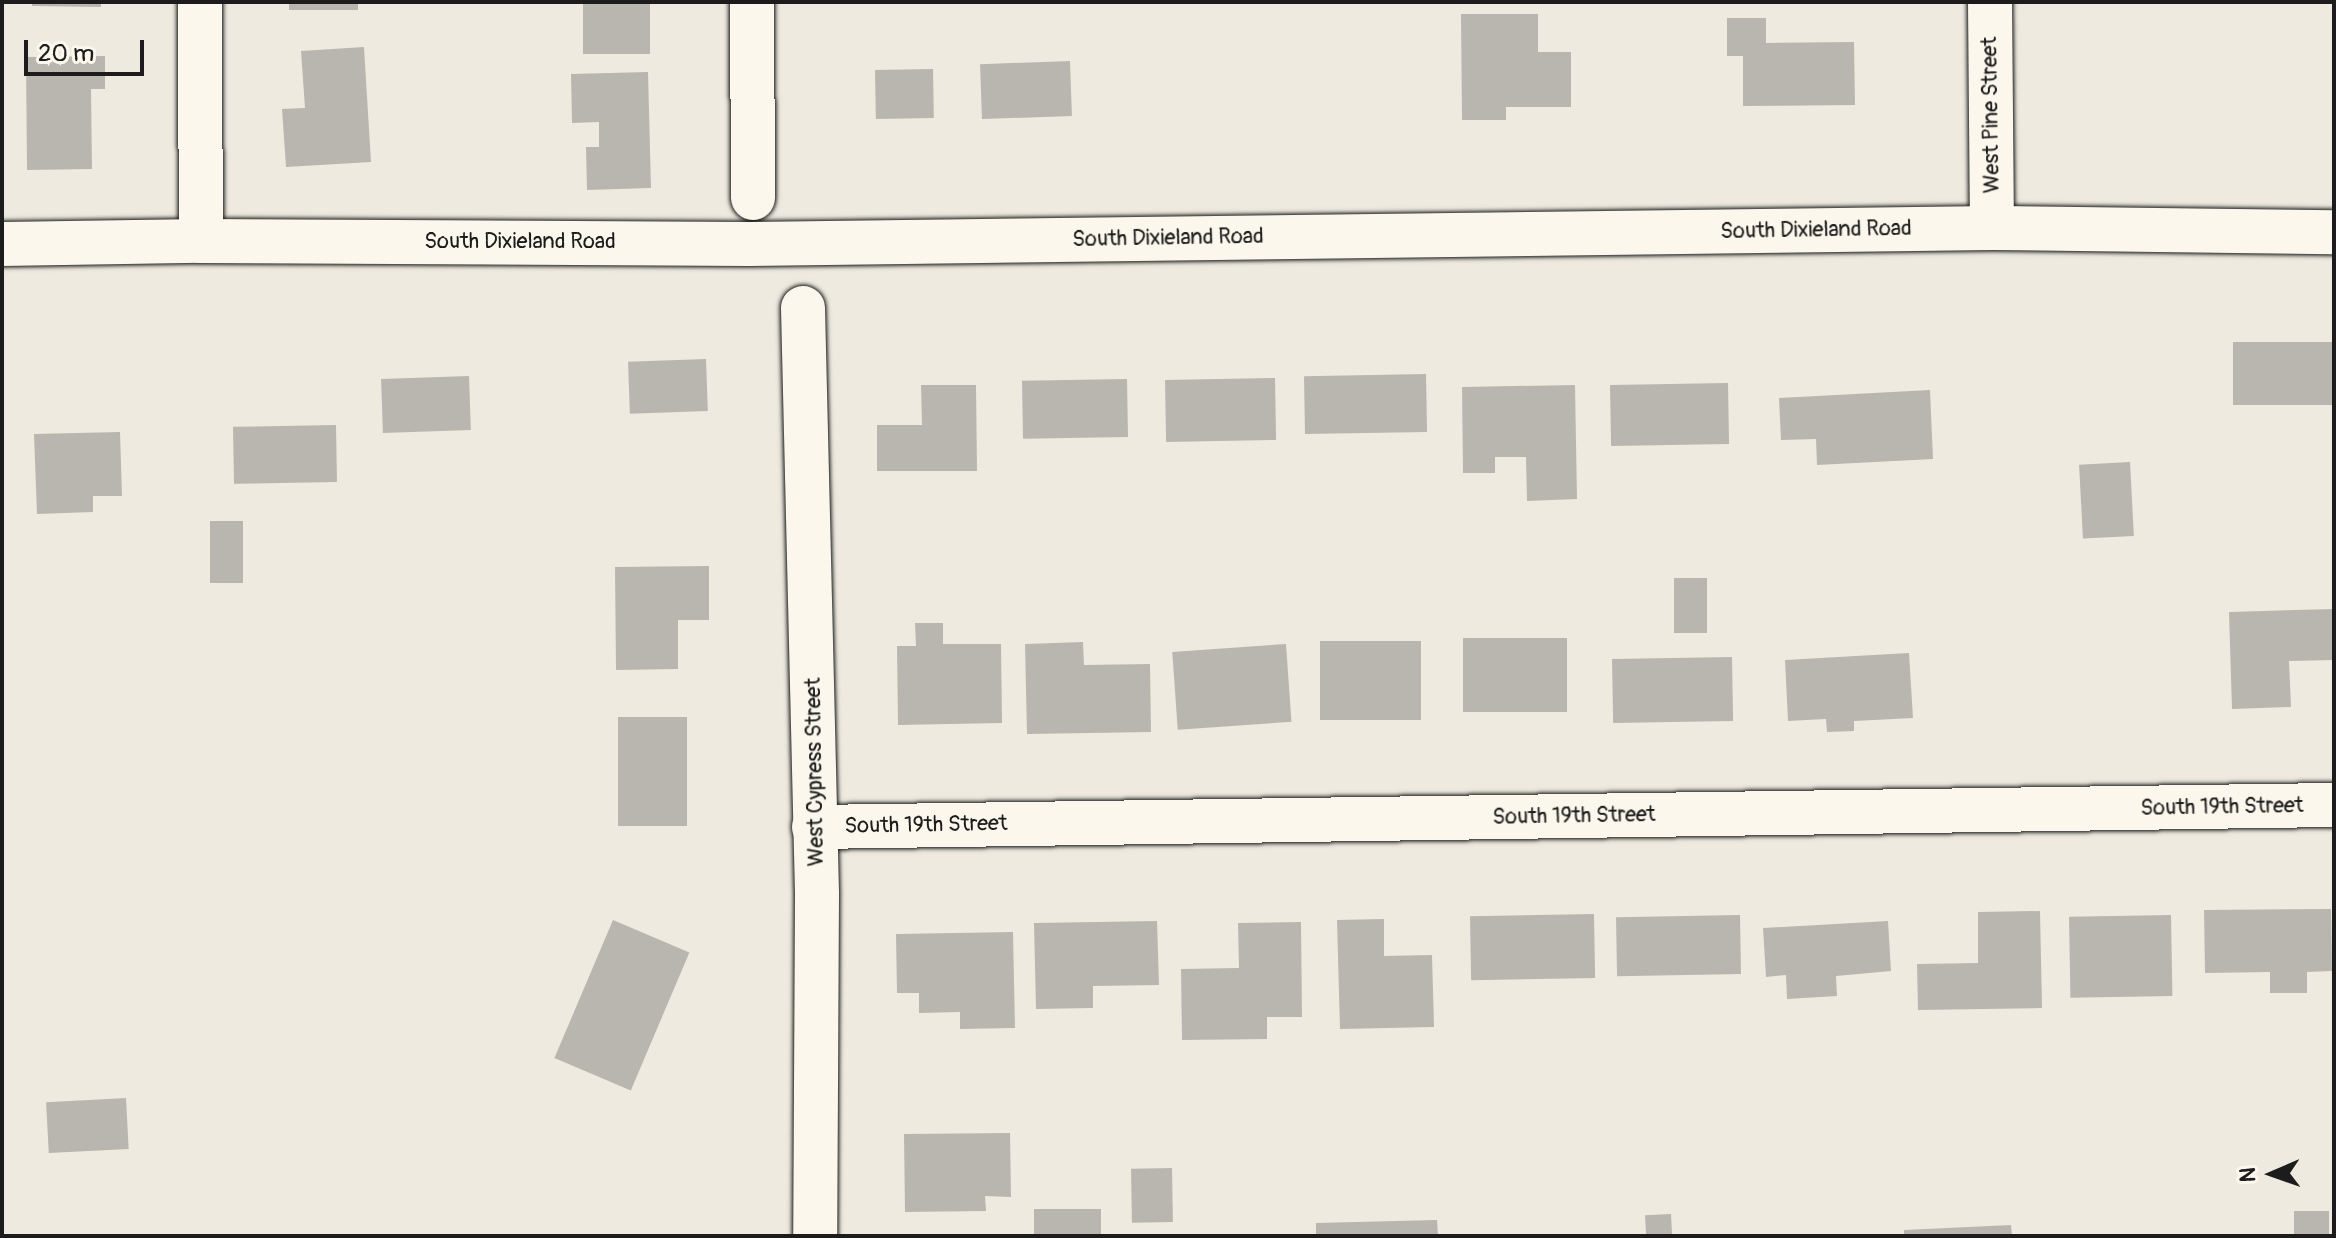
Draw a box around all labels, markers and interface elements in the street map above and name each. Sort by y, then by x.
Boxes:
scale bar [28,24,148,74]
street label: West Pine Street [1976,36,2006,194]
text: 20 m [38,39,94,68]
street label: South Dixieland Road [1720,215,1912,245]
street label: South Dixieland Road [1072,223,1264,253]
street label: South Dixieland Road [424,229,616,255]
street label: West Cypress Street [800,677,830,867]
street label: South 19th Street [2140,792,2304,822]
street label: South 19th Street [1492,801,1656,831]
street label: South 19th Street [844,810,1008,840]
north arrow [2232,1134,2312,1214]
text: N [2234,1167,2262,1183]

